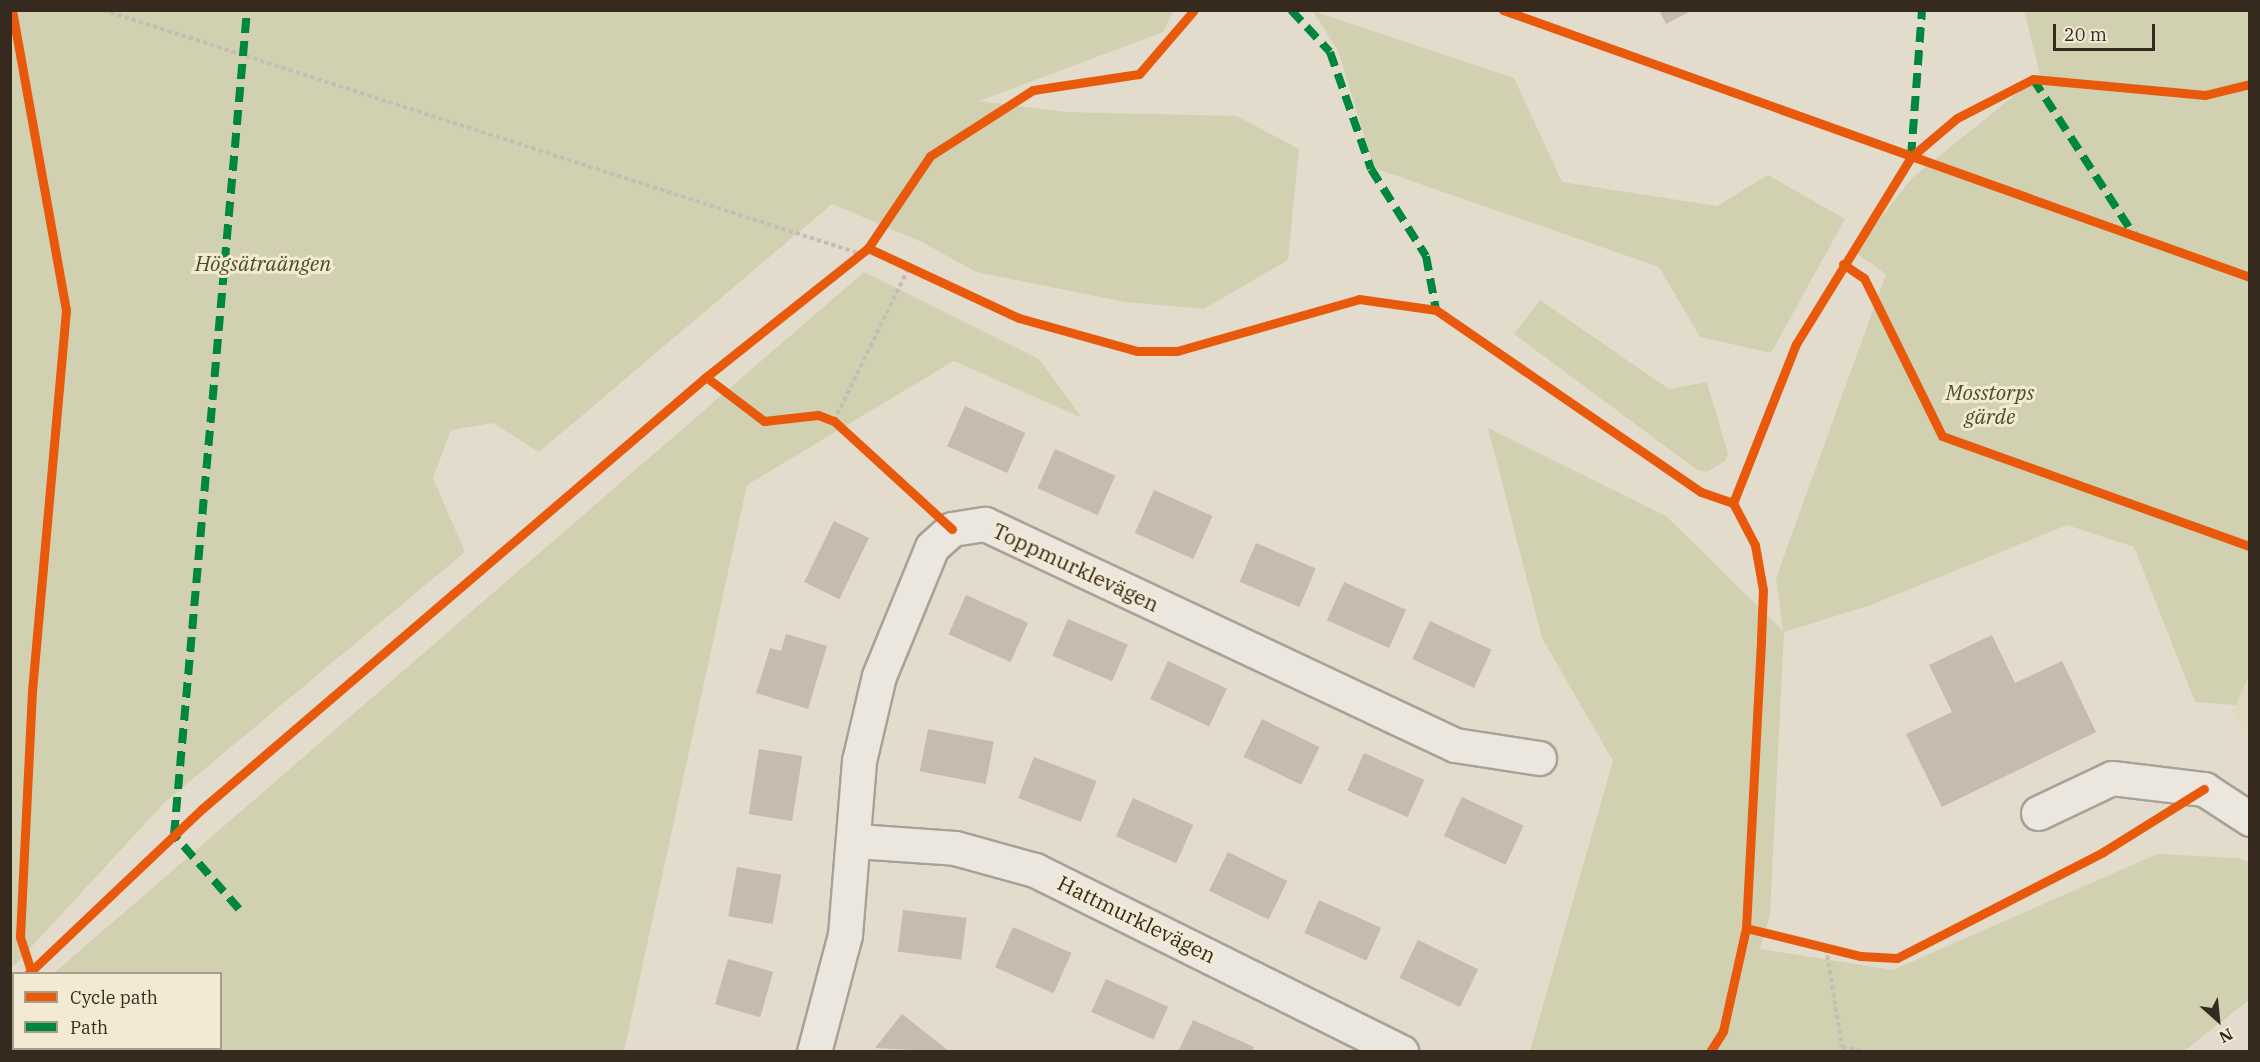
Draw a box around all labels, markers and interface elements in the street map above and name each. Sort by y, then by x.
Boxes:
scale bar [2056,12,2158,50]
text: 20 m [2064,23,2107,46]
park label: Högsätraängen [195,250,331,276]
park label: Mosstorps gärde [1946,379,2034,429]
street label: Toppmurklevägen [989,517,1163,617]
street label: Hattmurklevägen [1054,870,1220,968]
legend [12,972,222,1050]
text: Cycle path [70,986,158,1009]
north arrow [2188,990,2248,1050]
text: Path [70,1016,108,1039]
text: N [2216,1024,2236,1048]

